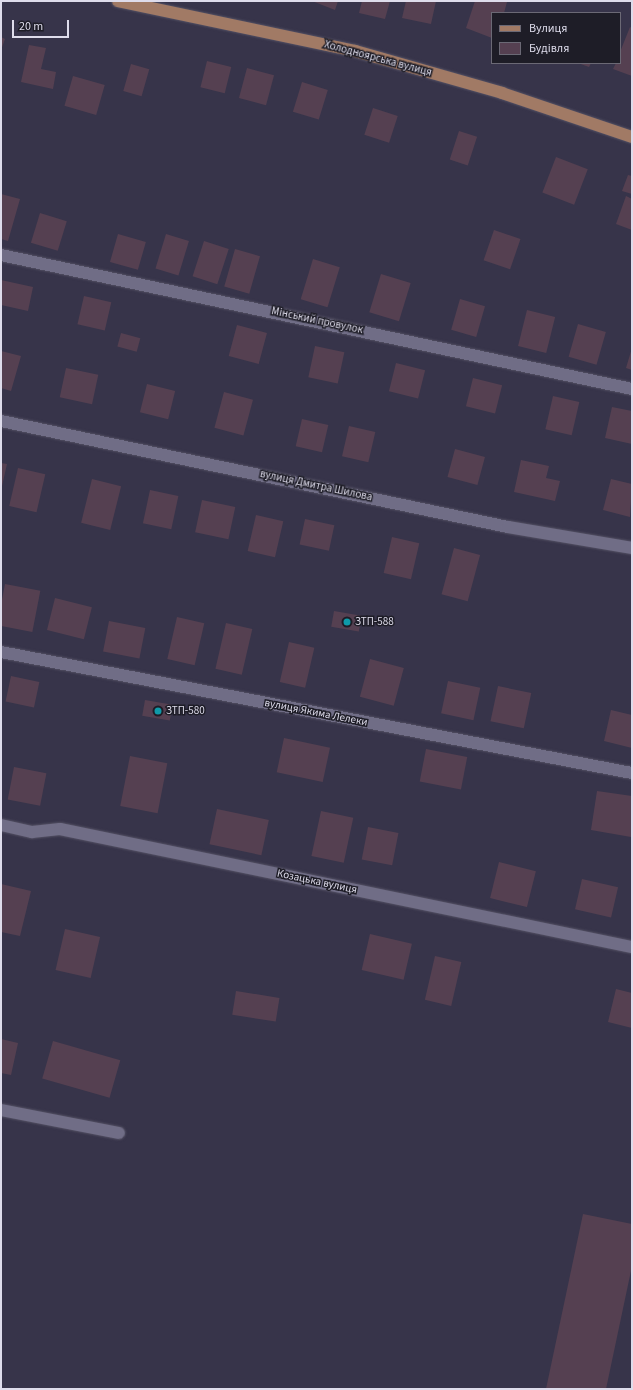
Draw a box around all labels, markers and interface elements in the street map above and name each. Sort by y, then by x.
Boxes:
scale bar [14,12,71,38]
legend [491,12,621,64]
text: 20 m [19,18,43,35]
text: Вулиця [529,20,567,37]
street label: Холодноярська вулиця [323,38,433,80]
text: Будівля [529,40,569,57]
street label: Мінський провулок [270,305,364,337]
street label: вулиця Дмитра Шилова [259,468,373,504]
place label: ЗТП-588 [355,615,394,629]
marker: ЗТП-588 [342,617,352,627]
street label: вулиця Якима Лелеки [263,697,369,729]
place label: ЗТП-580 [166,704,205,718]
marker: ЗТП-580 [153,706,163,716]
street label: Козацька вулиця [276,867,358,897]

